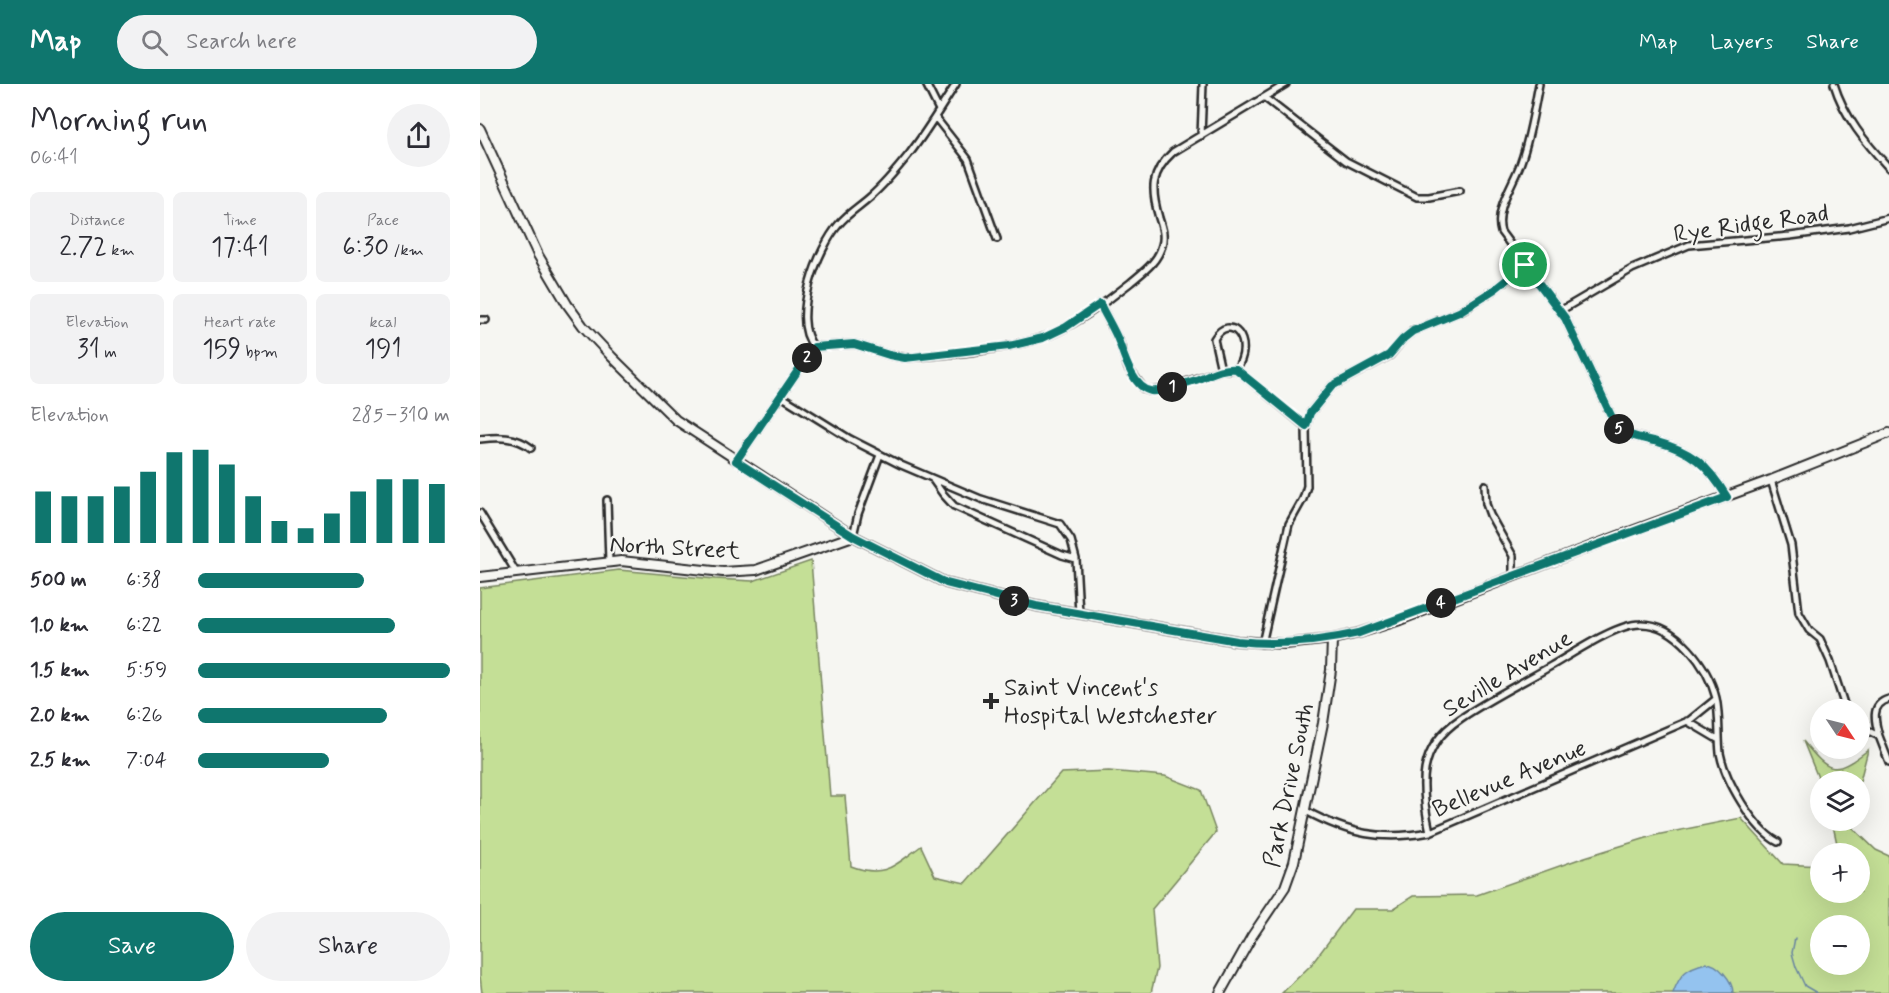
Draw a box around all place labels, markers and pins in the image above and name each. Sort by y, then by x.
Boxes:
pin [1499,239,1550,290]
pin: 2 [792,343,822,373]
pin: 1 [1157,372,1187,402]
pin: 5 [1604,414,1634,444]
pin: 3 [999,586,1029,616]
pin: 4 [1426,588,1456,618]
place label: Saint Vincent's Hospital Westchester [1004,673,1217,732]
marker: Saint Vincent's Hospital Westchester [982,692,1000,710]

